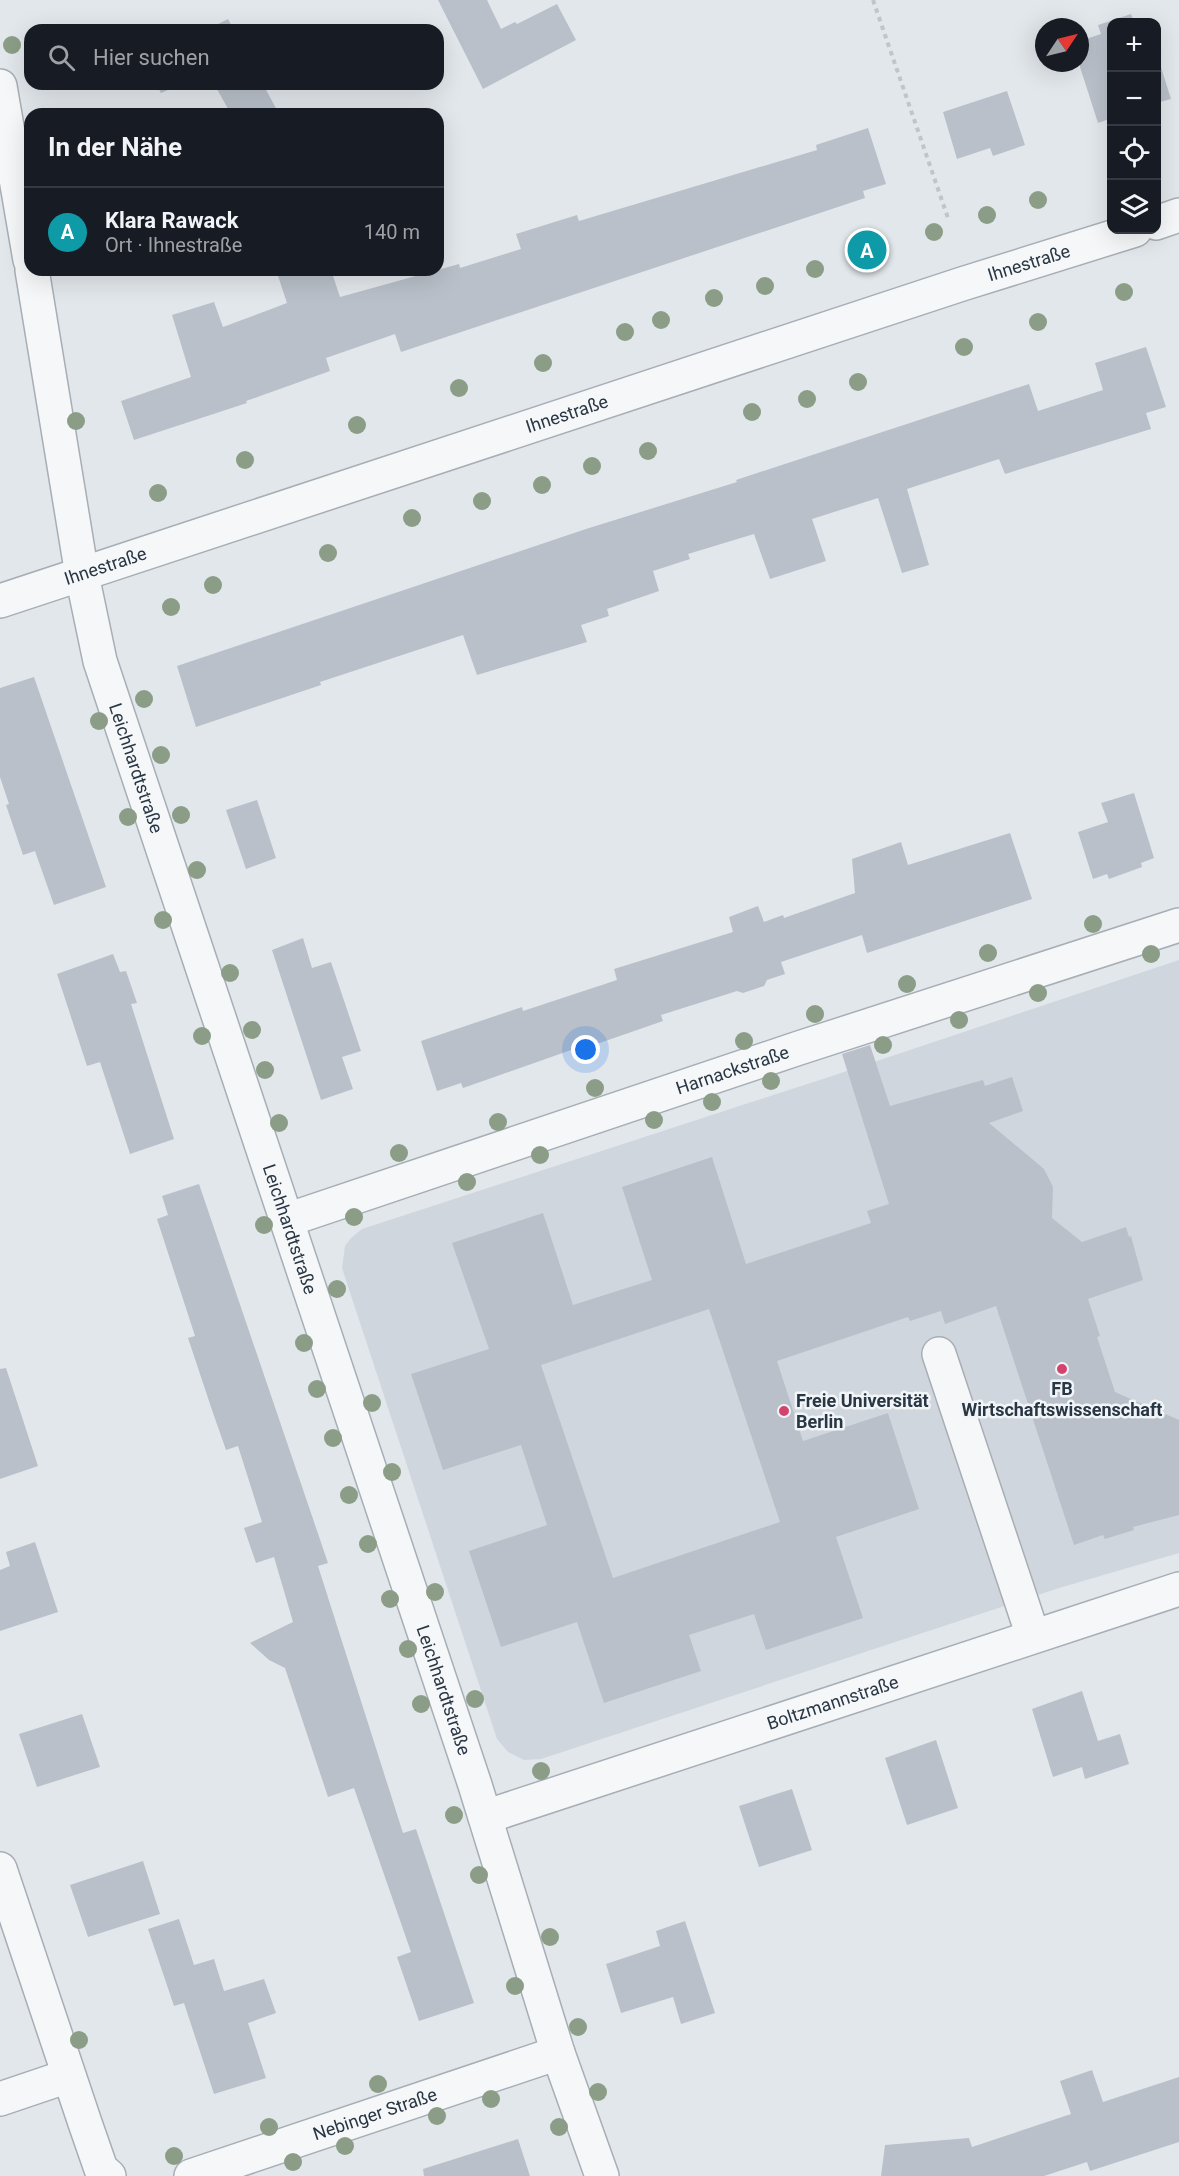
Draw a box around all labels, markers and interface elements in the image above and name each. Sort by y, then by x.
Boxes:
north arrow [1035,18,1089,72]
map controls [1107,18,1161,234]
button: + [1107,18,1161,72]
search box [24,24,444,90]
icon: search [45,41,78,74]
text: Hier suchen [93,45,210,70]
button: − [1107,72,1161,126]
button: locate [1107,126,1161,180]
text: In der Nähe [48,132,182,162]
button: layers [1107,180,1161,234]
text: Klara Rawack [105,208,239,233]
text: A [61,220,74,244]
text: 140 m [364,220,420,244]
pin: A [848,228,886,272]
text: Ort · Ihnestraße [105,233,242,257]
street label: Ihnestraße [985,240,1073,285]
street label: Ihnestraße [523,390,611,437]
street label: Ihnestraße [61,542,149,589]
street label: Leichhardtstraße [105,700,168,836]
your location [571,1035,600,1064]
street label: Harnackstraße [673,1041,792,1099]
street label: Leichhardtstraße [259,1161,321,1297]
marker: FB Wirtschaftswissenschaft [1055,1362,1069,1376]
place label: FB Wirtschaftswissenschaft [962,1378,1162,1420]
place label: Freie Universität Berlin [796,1390,929,1432]
marker: Freie Universität Berlin [777,1404,791,1418]
street label: Leichhardtstraße [412,1622,475,1758]
street label: Boltzmannstraße [764,1671,901,1734]
street label: Nebinger Straße [310,2083,440,2144]

